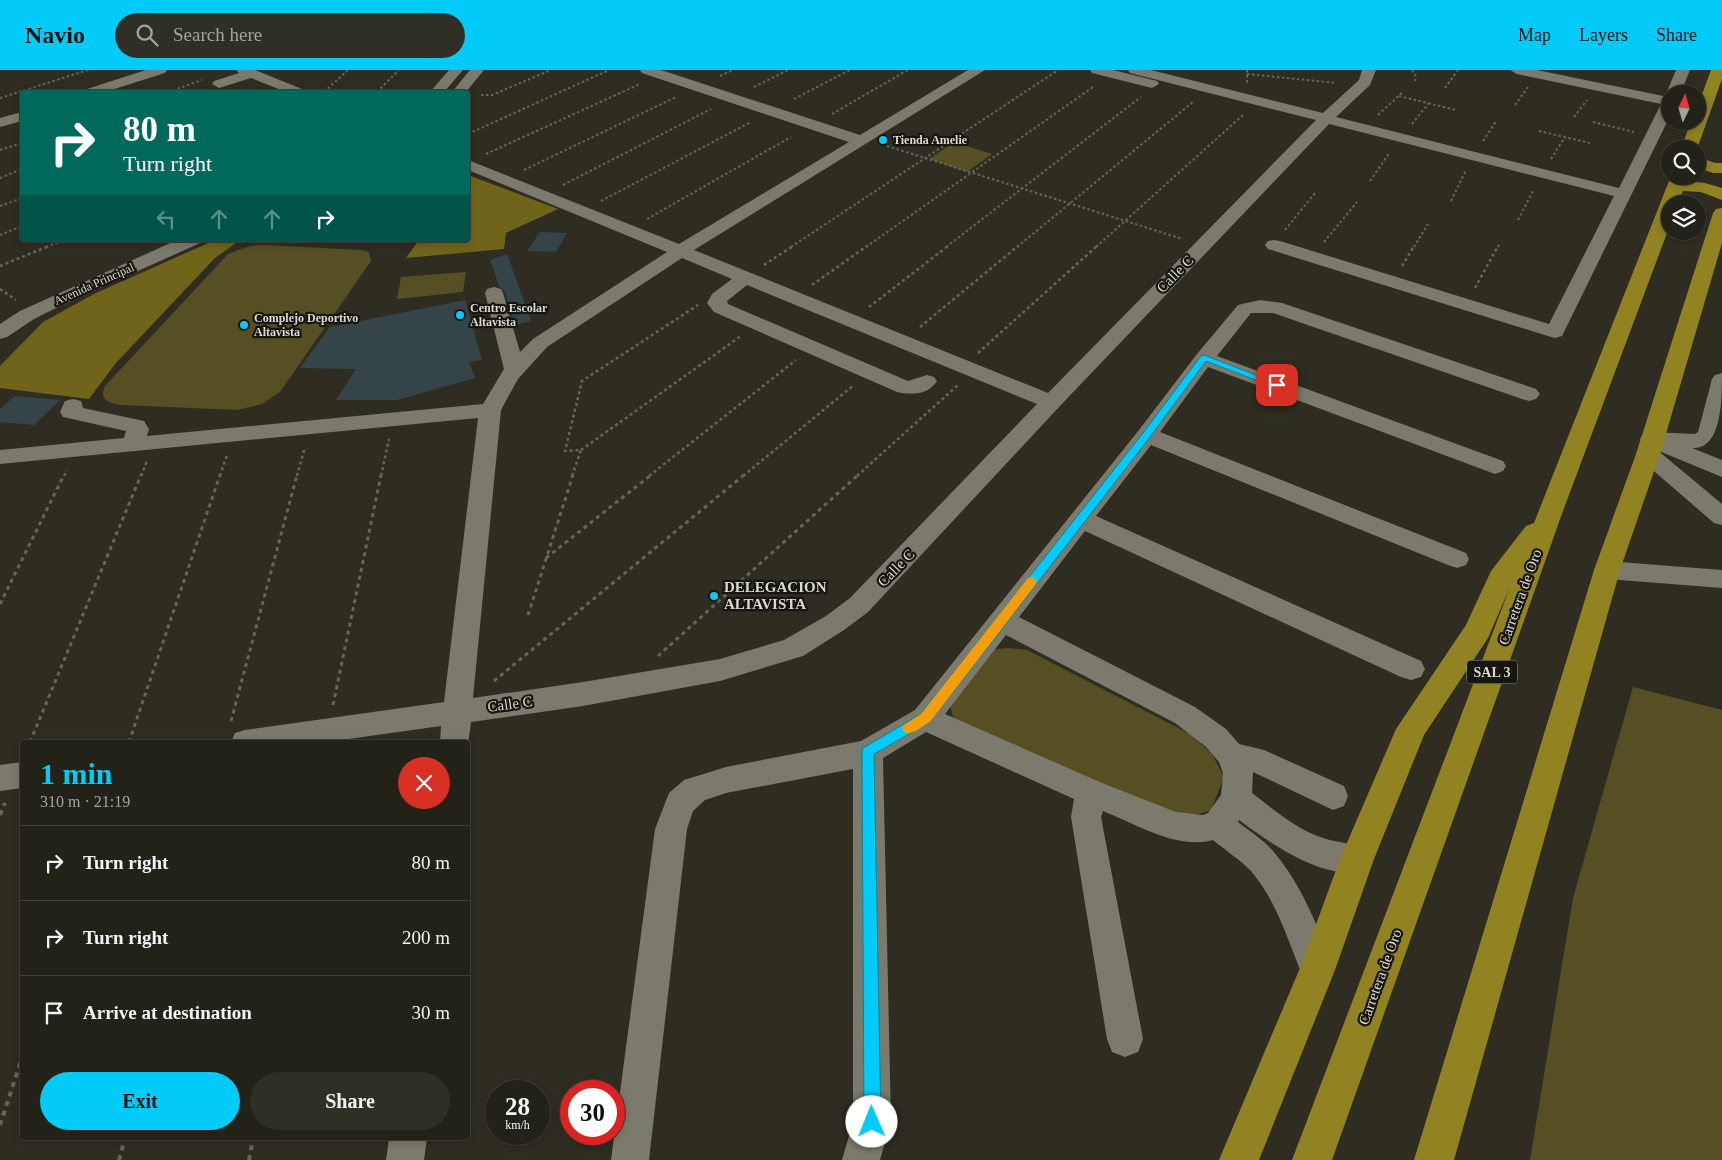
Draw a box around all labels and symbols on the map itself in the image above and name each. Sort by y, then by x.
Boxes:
north arrow [1661,85,1706,130]
place label: Tienda Amelie [893,133,968,147]
marker: Tienda Amelie [877,134,889,146]
street label: Calle C [1153,252,1197,296]
street label: Avenida Principal [52,260,137,308]
place label: Centro Escolar Altavista [470,301,548,329]
marker: Centro Escolar Altavista [454,309,466,321]
place label: Complejo Deportivo Altavista [254,311,358,339]
marker: Complejo Deportivo Altavista [238,319,250,331]
pin [1256,364,1298,406]
street label: Calle C [874,546,918,590]
street label: Carretera de Oro [1495,547,1545,647]
place label: DELEGACION ALTAVISTA [724,579,827,612]
marker: DELEGACION ALTAVISTA [708,590,720,602]
road number: SAL 3 [1467,660,1517,684]
street label: Calle C [486,693,534,715]
street label: Carretera de Oro [1355,927,1405,1027]
speed limit sign: 30 [560,1080,625,1145]
position arrow [845,1095,897,1147]

